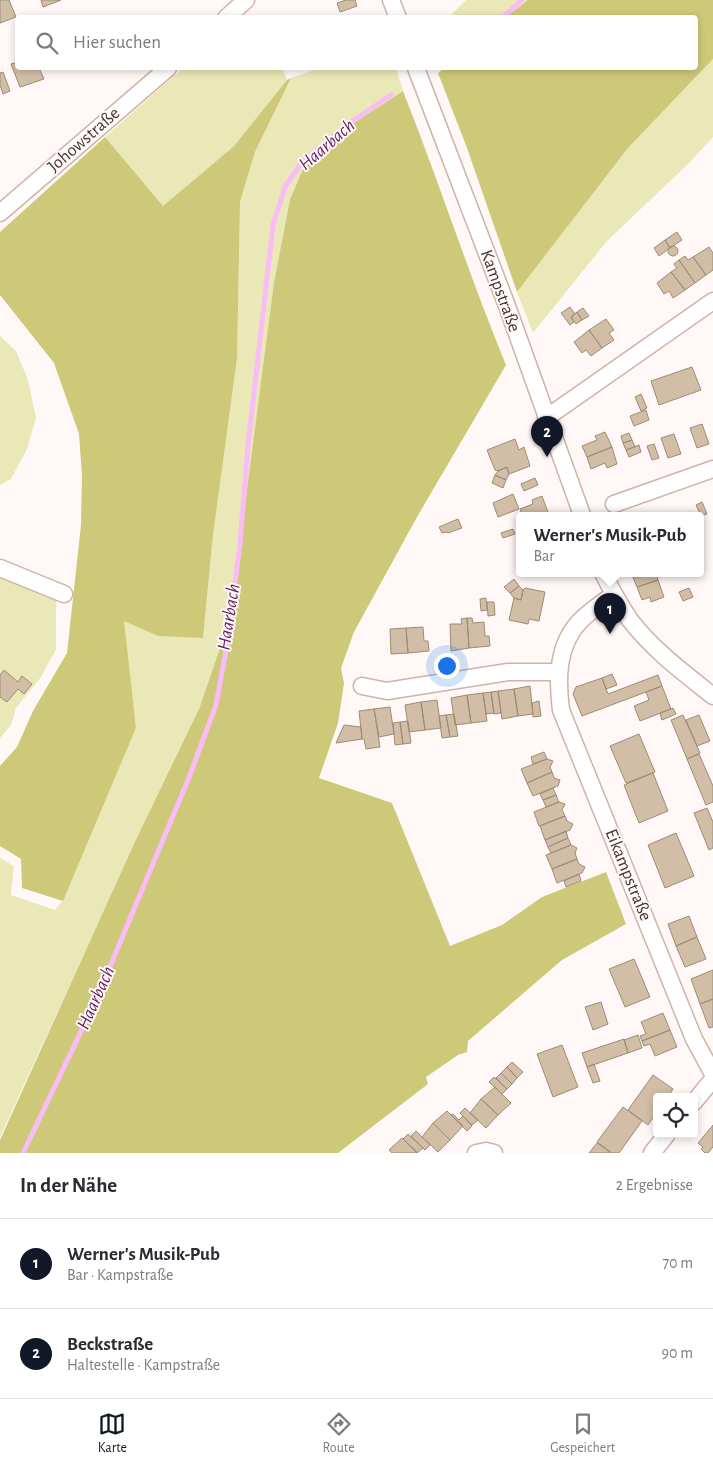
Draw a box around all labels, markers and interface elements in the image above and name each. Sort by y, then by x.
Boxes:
search box [15,15,698,70]
icon: search [33,29,61,57]
text: Hier suchen [73,33,161,52]
street label: Johowstraße [45,104,123,176]
water label: Haarbach [295,116,359,174]
street label: Kampstraße [477,248,523,334]
pin: 2 [531,416,563,457]
popup [516,512,704,577]
text: Werner's Musik-Pub [534,526,686,545]
text: Bar [534,548,555,564]
water label: Haarbach [214,582,244,652]
pin: 1 [594,593,626,634]
your location [434,653,460,679]
street label: Eikampstraße [601,827,655,923]
water label: Haarbach [74,964,118,1032]
map controls [653,1093,698,1138]
button: locate [653,1093,698,1138]
text: In der Nähe [20,1175,117,1196]
text: 2 Ergebnisse [616,1177,693,1193]
text: Werner's Musik-Pub [67,1245,220,1264]
text: 1 [33,1255,39,1271]
text: 70 m [662,1255,693,1271]
text: Bar · Kampstraße [67,1267,173,1283]
text: Beckstraße [67,1335,153,1354]
text: 2 [32,1345,40,1361]
text: 90 m [662,1345,693,1361]
text: Haltestelle · Kampstraße [67,1357,220,1373]
tab: Karte [98,1410,127,1457]
tab: Route [323,1410,355,1457]
tab: Gespeichert [550,1410,615,1457]

